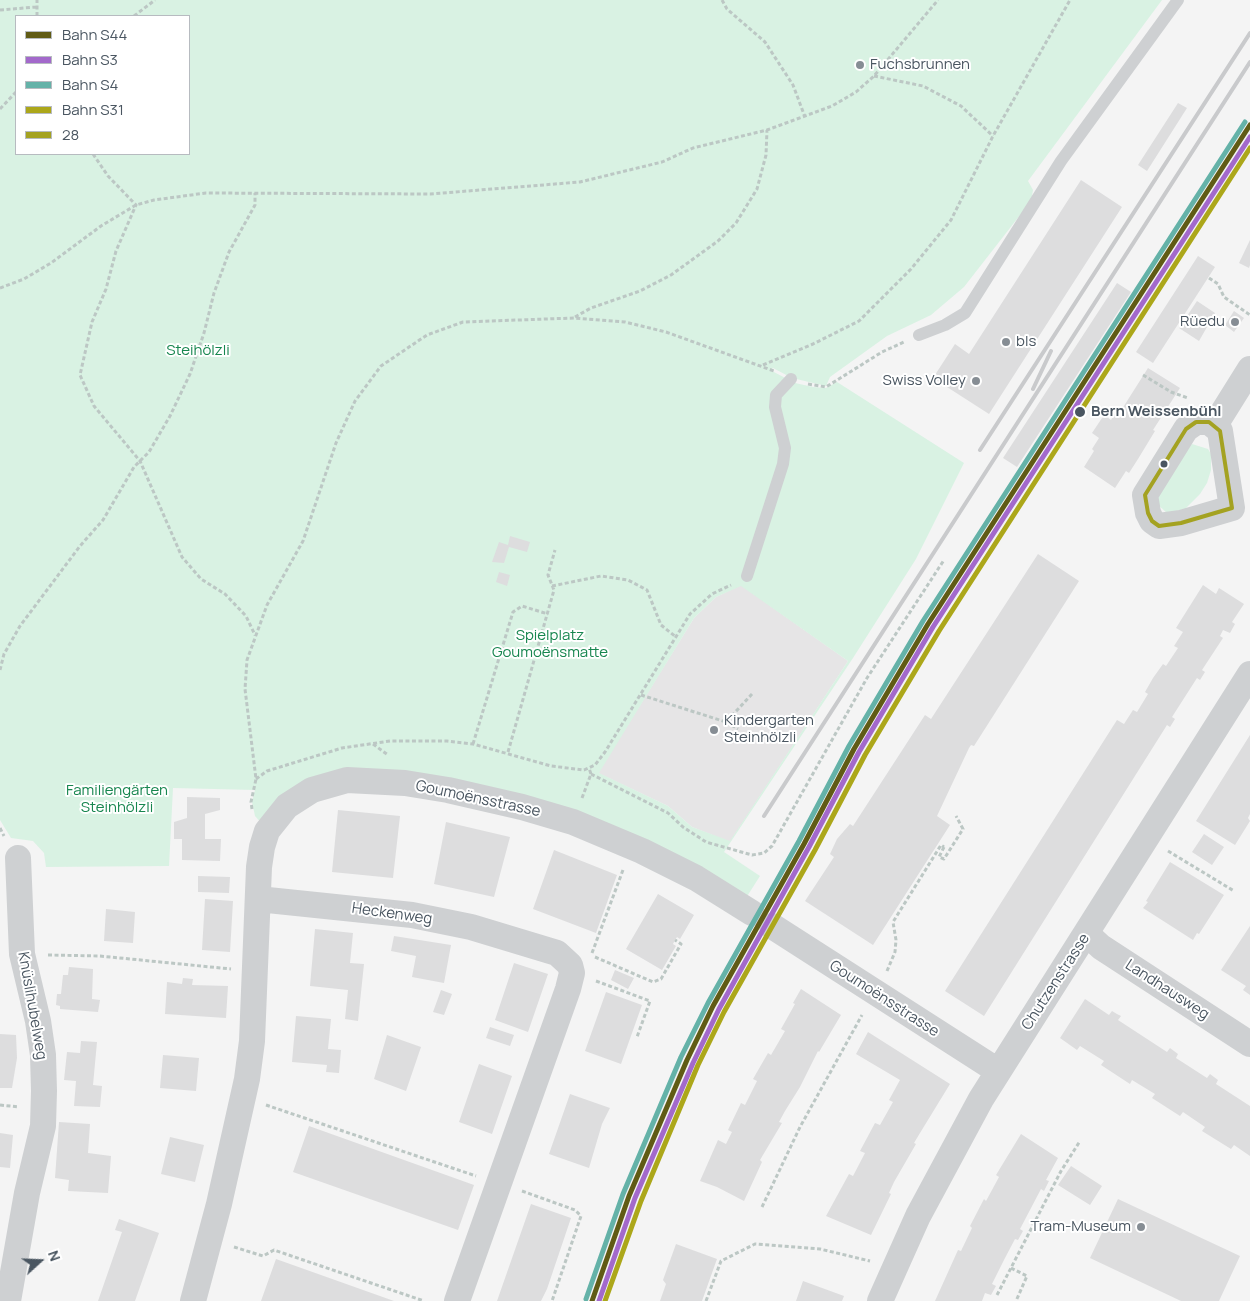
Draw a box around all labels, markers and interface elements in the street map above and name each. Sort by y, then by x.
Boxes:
legend [15,15,190,155]
text: Bahn S44 [62,24,127,45]
text: Bahn S3 [62,49,118,70]
place label: Fuchsbrunnen [870,56,970,74]
marker: Fuchsbrunnen [854,59,866,71]
text: Bahn S4 [62,74,118,95]
text: Bahn S31 [62,99,124,120]
text: 28 [62,124,79,145]
place label: Rüedu [1180,313,1225,331]
marker: Rüedu [1229,316,1241,328]
place label: bls [1016,333,1036,351]
marker: bls [1000,336,1012,348]
park label: Steihölzli [166,342,230,360]
place label: Swiss Volley [882,372,966,390]
marker: Swiss Volley [970,375,982,387]
place label: Bern Weissenbühl [1091,403,1221,421]
marker: Bern Weissenbühl [1073,405,1087,419]
unlabelled marker [1159,459,1169,469]
park label: Spielplatz Goumoënsmatte [492,627,608,662]
place label: Kindergarten Steinhölzli [724,712,814,747]
marker: Kindergarten Steinhölzli [708,724,720,736]
street label: Goumoënsstrasse [414,777,542,821]
park label: Familiengärten Steinhölzli [66,782,168,817]
street label: Heckenweg [351,899,433,929]
street label: Chutzenstrasse [1018,930,1094,1034]
street label: Knüslihubelweg [14,951,50,1061]
street label: Landhausweg [1122,956,1212,1024]
street label: Goumoënsstrasse [826,957,942,1041]
place label: Tram-Museum [1031,1218,1131,1236]
marker: Tram-Museum [1135,1221,1147,1233]
north arrow [15,1236,65,1286]
text: N [44,1248,65,1264]

